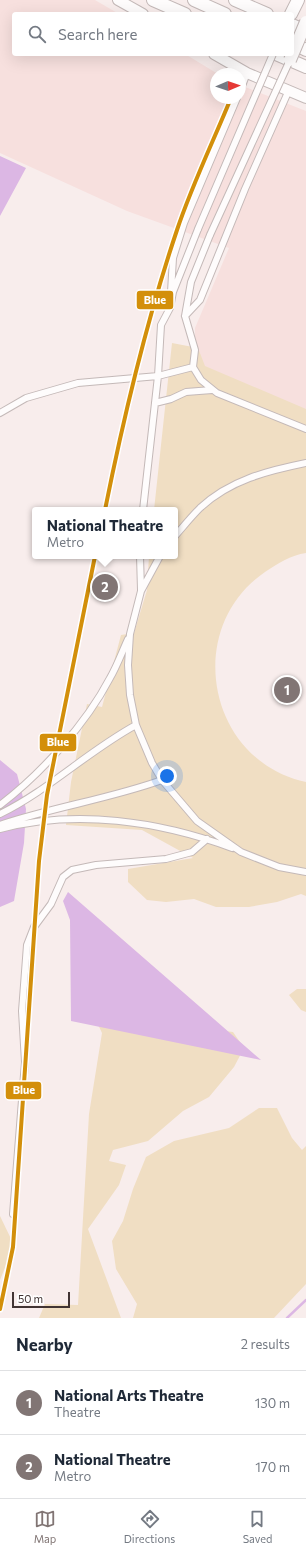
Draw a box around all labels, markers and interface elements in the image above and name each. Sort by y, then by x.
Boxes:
search box [12,12,294,56]
icon: search [26,23,48,45]
text: Search here [58,25,137,43]
north arrow [210,68,246,104]
line badge: Blue [136,290,174,310]
text: Blue [144,293,166,306]
popup [32,507,178,559]
text: National Theatre [47,516,163,534]
text: Metro [47,534,84,550]
pin: 2 [92,572,118,602]
pin: 1 [274,675,300,705]
line badge: Blue [39,733,77,752]
text: Blue [47,735,69,748]
your location [157,766,177,786]
line badge: Blue [5,1081,42,1100]
text: Blue [13,1083,35,1096]
scale bar [12,1290,70,1309]
text: 50 m [18,1292,43,1305]
text: Nearby [16,1334,73,1355]
text: 2 results [241,1336,290,1352]
text: National Arts Theatre [54,1386,204,1404]
text: 1 [26,1395,32,1411]
text: 130 m [255,1395,290,1411]
text: Theatre [54,1404,101,1420]
text: National Theatre [54,1450,171,1468]
text: 2 [25,1459,33,1475]
text: 170 m [255,1459,290,1475]
text: Metro [54,1468,91,1484]
tab: Map [34,1508,56,1545]
tab: Directions [124,1508,175,1545]
tab: Saved [243,1508,272,1545]

